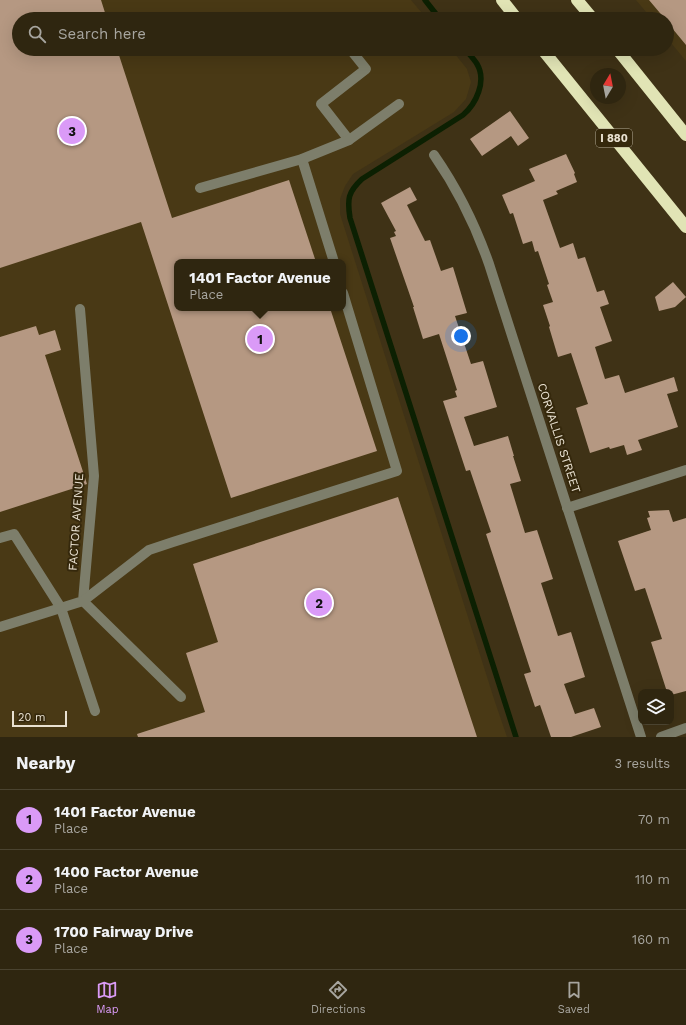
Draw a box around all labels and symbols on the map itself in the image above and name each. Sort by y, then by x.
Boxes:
north arrow [590,68,626,104]
pin: 3 [59,116,85,146]
road number: I 880 [596,129,632,147]
pin: 1 [247,324,273,354]
your location [451,326,471,346]
street label: CORVALLIS STREET [535,381,583,495]
street label: FACTOR AVENUE [66,473,86,571]
pin: 2 [306,588,332,618]
scale bar [12,709,67,728]

